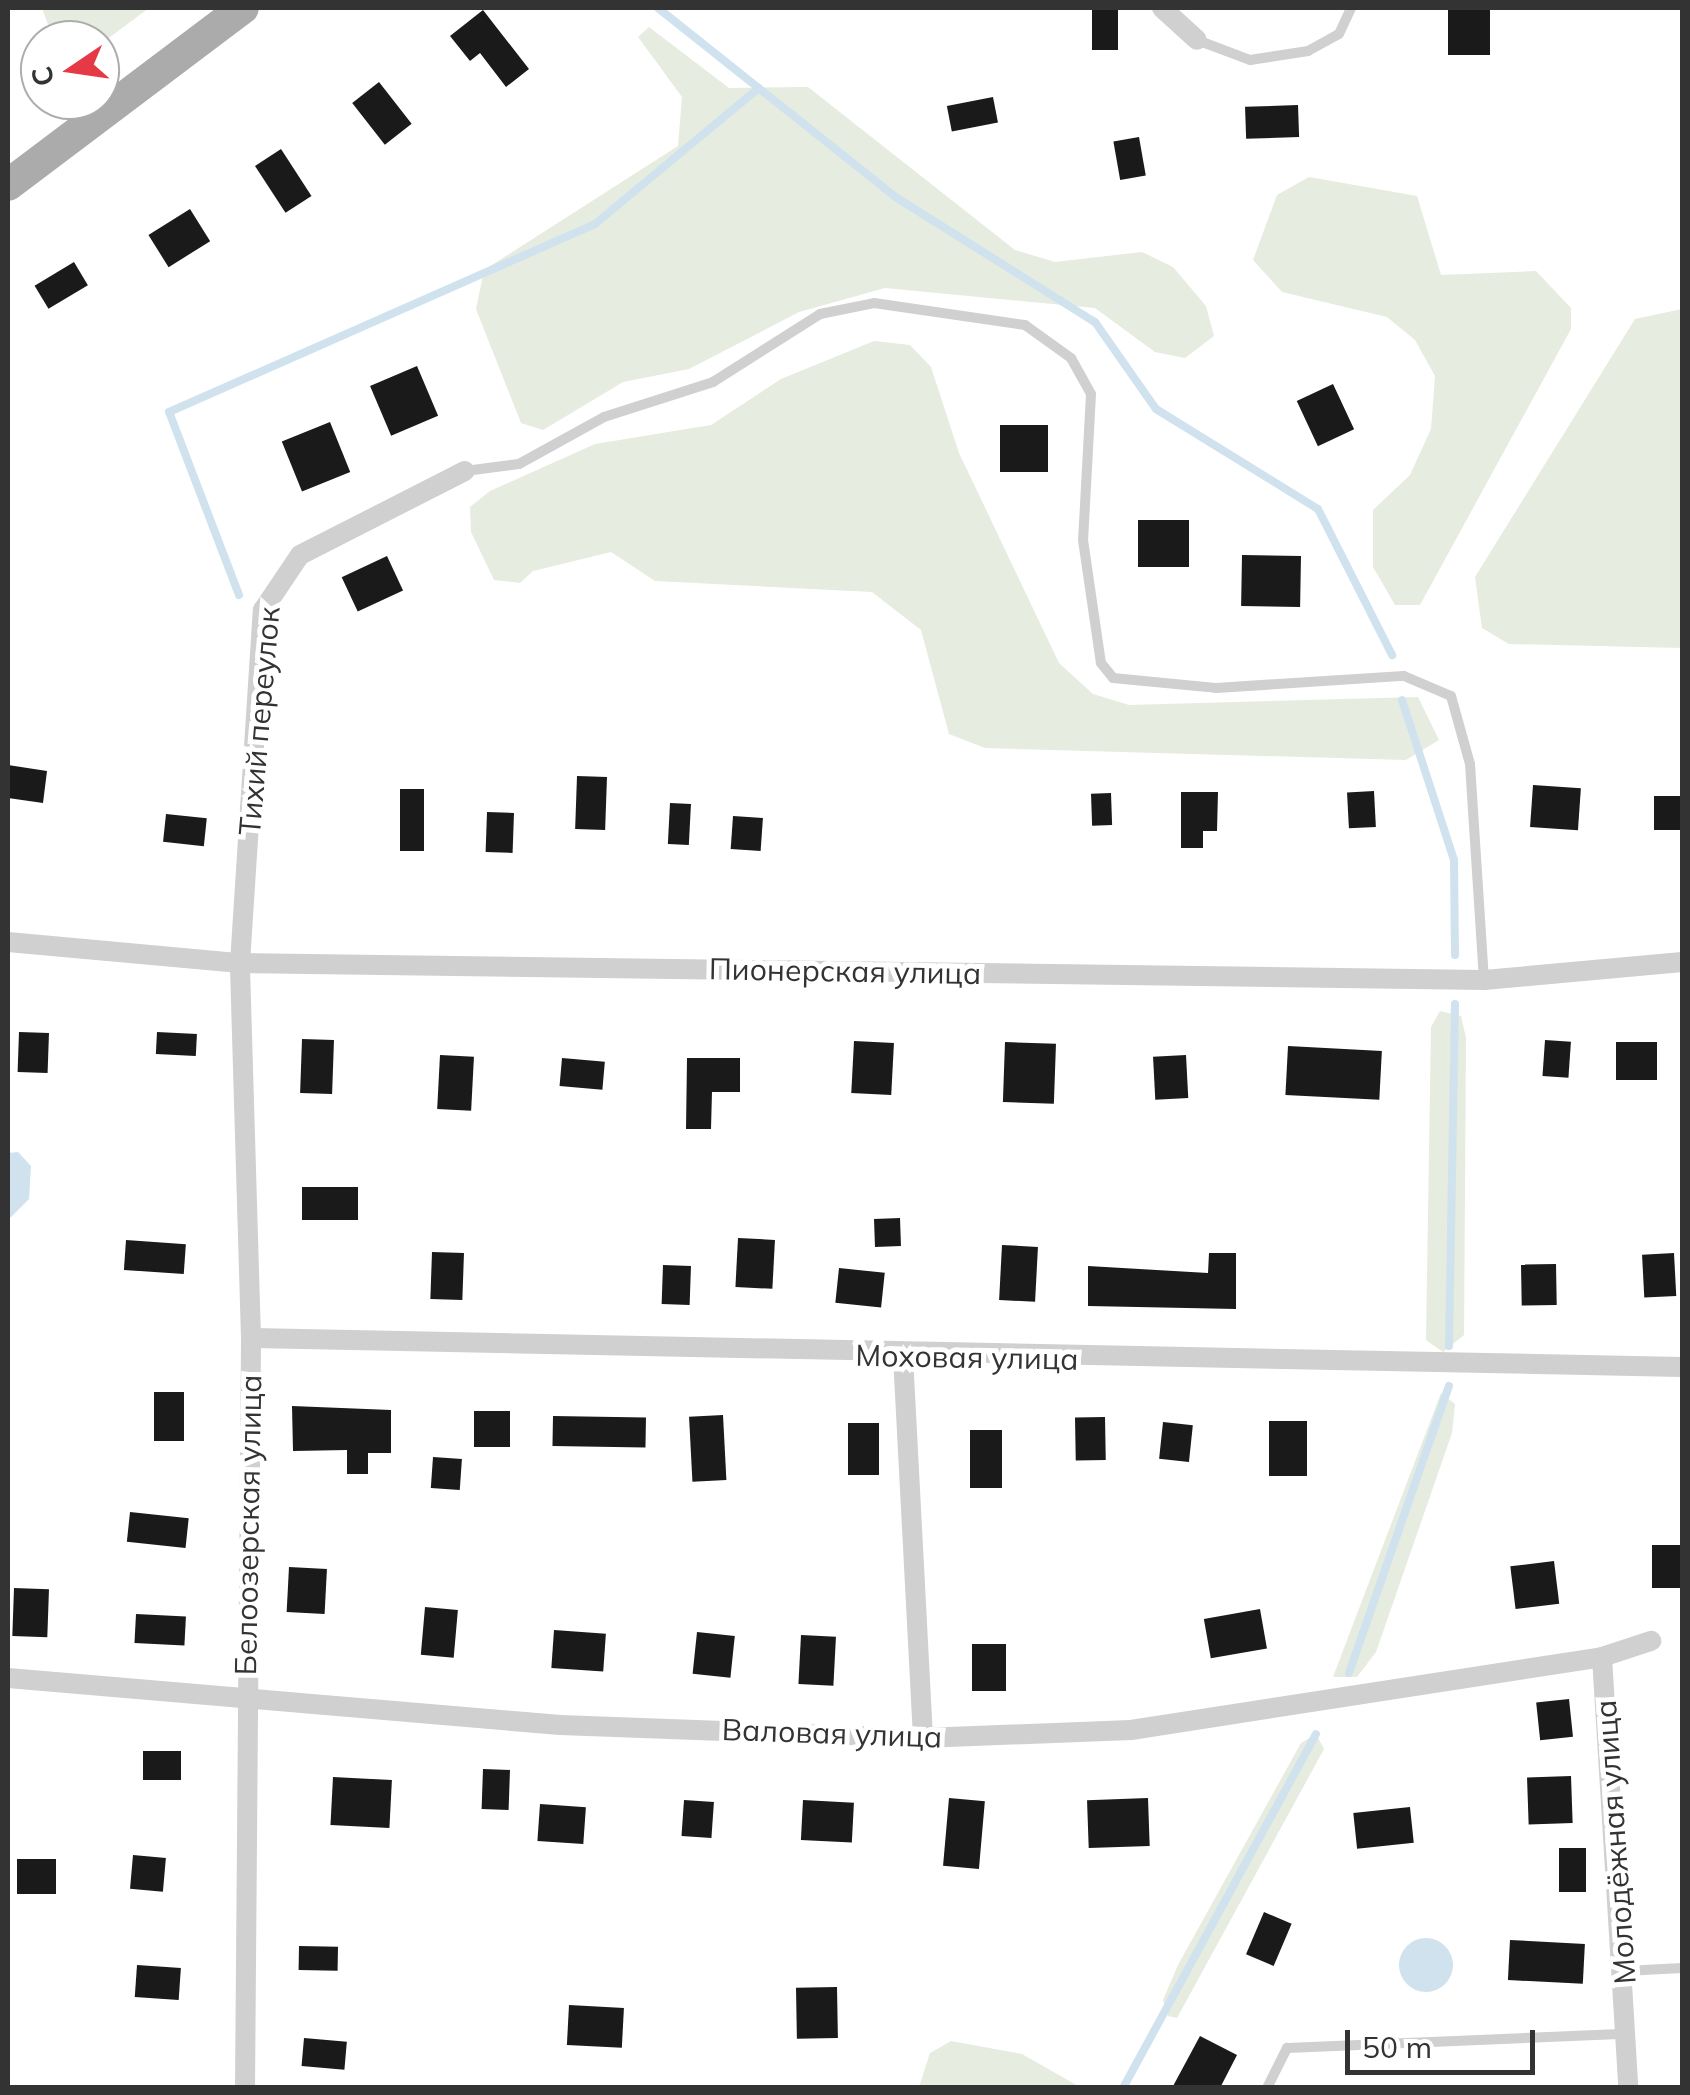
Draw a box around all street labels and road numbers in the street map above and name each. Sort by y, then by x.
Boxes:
street label: Тихий переулок [231,605,287,837]
street label: Пионерская улица [709,951,981,991]
street label: Моховая улица [855,1337,1079,1377]
street label: Белоозерская улица [227,1374,269,1676]
street label: Молодёжная улица [1587,1699,1643,1985]
street label: Валовая улица [721,1711,943,1755]

